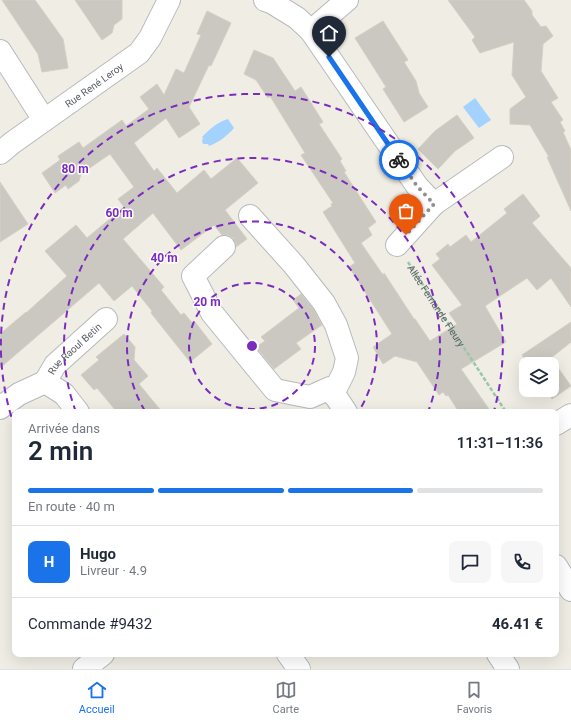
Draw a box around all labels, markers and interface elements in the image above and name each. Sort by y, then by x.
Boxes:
pin [312,16,346,57]
icon: home [318,22,340,44]
street label: Rue René Leroy [63,61,126,110]
courier [379,140,419,180]
icon: bike [388,149,410,171]
text: 80 m [61,162,89,176]
pin [389,194,423,235]
icon: bag [395,200,417,222]
text: 60 m [105,206,133,220]
text: 40 m [150,251,178,265]
street label: Allée Fernande Fleury [405,263,467,349]
text: 20 m [193,295,221,309]
street label: Rue Raoul Betin [46,321,104,376]
centre of rings [245,339,259,353]
map controls [519,357,559,397]
button: layers [519,357,559,397]
text: Arrivée dans [28,421,100,436]
text: 11:31–11:36 [457,434,543,452]
text: 2 min [28,436,93,466]
text: En route · 40 m [28,499,115,514]
button: chat [449,541,491,583]
button: phone [501,541,543,583]
text: Hugo [80,545,116,563]
text: H [44,553,54,571]
text: Livreur · 4.9 [80,563,147,578]
text: Commande #9432 [28,615,152,633]
text: 46.41 € [492,615,543,633]
tab: Accueil [79,679,115,716]
tab: Carte [272,679,299,716]
tab: Favoris [457,679,492,716]

